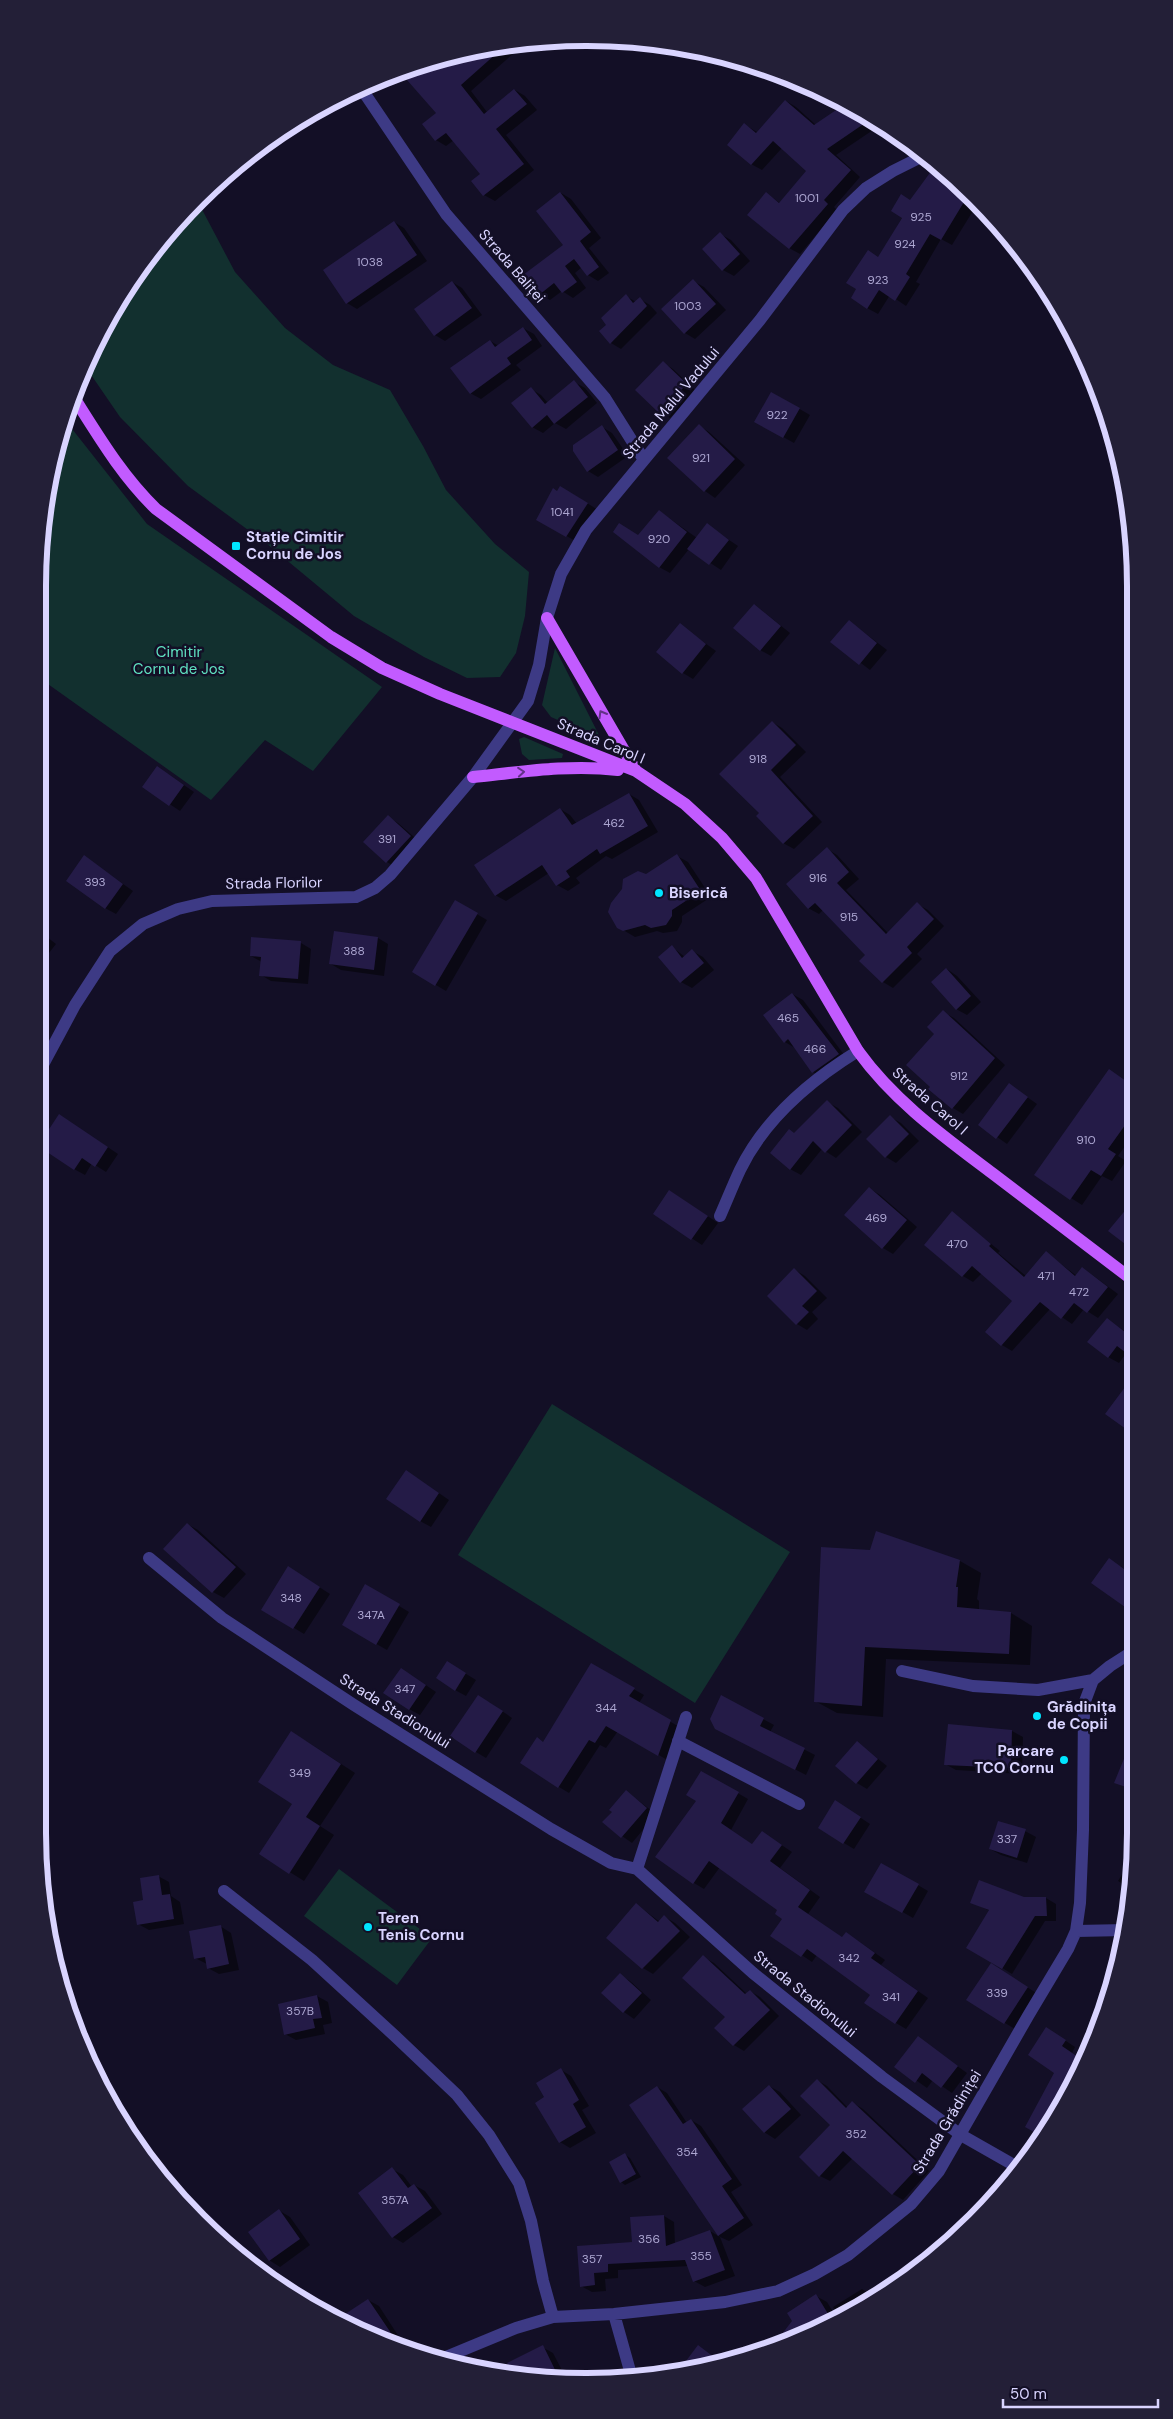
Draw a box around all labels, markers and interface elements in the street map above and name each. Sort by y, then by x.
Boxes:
house number: 1001 [795,190,819,206]
house number: 925 [910,209,932,225]
street label: Strada Baliței [474,225,550,307]
house number: 924 [894,236,916,252]
house number: 1038 [357,254,383,270]
house number: 923 [867,272,889,288]
house number: 1003 [674,298,702,314]
street label: Strada Malul Vadului [618,343,724,463]
house number: 922 [766,407,788,423]
house number: 921 [692,450,710,466]
house number: 1041 [551,504,573,520]
place label: Stație Cimitir Cornu de Jos [246,527,344,564]
house number: 920 [648,531,670,547]
marker: Stație Cimitir Cornu de Jos [230,540,242,552]
park label: Cimitir Cornu de Jos [133,642,225,679]
one-way arrow [598,711,608,720]
street label: Strada Carol I [554,713,648,769]
house number: 918 [749,751,767,767]
one-way arrow [518,767,526,778]
house number: 462 [603,815,625,831]
house number: 391 [378,831,396,847]
house number: 916 [809,870,827,886]
street label: Strada Florilor [225,872,323,894]
house number: 393 [84,874,106,890]
place label: Biserică [669,883,728,903]
marker: Biserică [653,887,665,899]
house number: 915 [840,909,858,925]
house number: 388 [343,943,365,959]
house number: 465 [777,1010,799,1026]
house number: 466 [804,1041,826,1057]
street label: Strada Carol I [888,1063,972,1139]
house number: 912 [950,1068,968,1084]
house number: 910 [1076,1132,1096,1148]
house number: 469 [865,1210,887,1226]
house number: 470 [946,1236,968,1252]
house number: 471 [1037,1268,1055,1284]
house number: 472 [1069,1284,1089,1300]
house number: 348 [280,1590,302,1606]
house number: 347A [357,1607,385,1623]
street label: Strada Stadionului [336,1669,454,1753]
house number: 347 [395,1681,415,1697]
place label: Grădinița de Copii [1047,1697,1116,1734]
house number: 344 [595,1700,617,1716]
marker: Grădinița de Copii [1031,1710,1043,1722]
place label: Parcare TCO Cornu [974,1741,1054,1778]
marker: Parcare TCO Cornu [1058,1754,1070,1766]
house number: 349 [289,1765,311,1781]
house number: 337 [997,1831,1017,1847]
place label: Teren Tenis Cornu [378,1908,464,1945]
marker: Teren Tenis Cornu [362,1921,374,1933]
street label: Strada Stadionului [749,1946,861,2042]
house number: 342 [838,1950,860,1966]
house number: 339 [986,1985,1008,2001]
house number: 341 [882,1989,900,2005]
house number: 357B [286,2003,314,2019]
street label: Strada Grădiniței [908,2066,986,2178]
house number: 352 [845,2126,867,2142]
house number: 354 [676,2144,698,2160]
house number: 357A [381,2192,409,2208]
house number: 356 [638,2231,660,2247]
house number: 355 [690,2248,712,2264]
house number: 357 [582,2251,602,2267]
scale bar [1003,2376,1158,2408]
text: 50 m [1010,2384,1047,2404]

